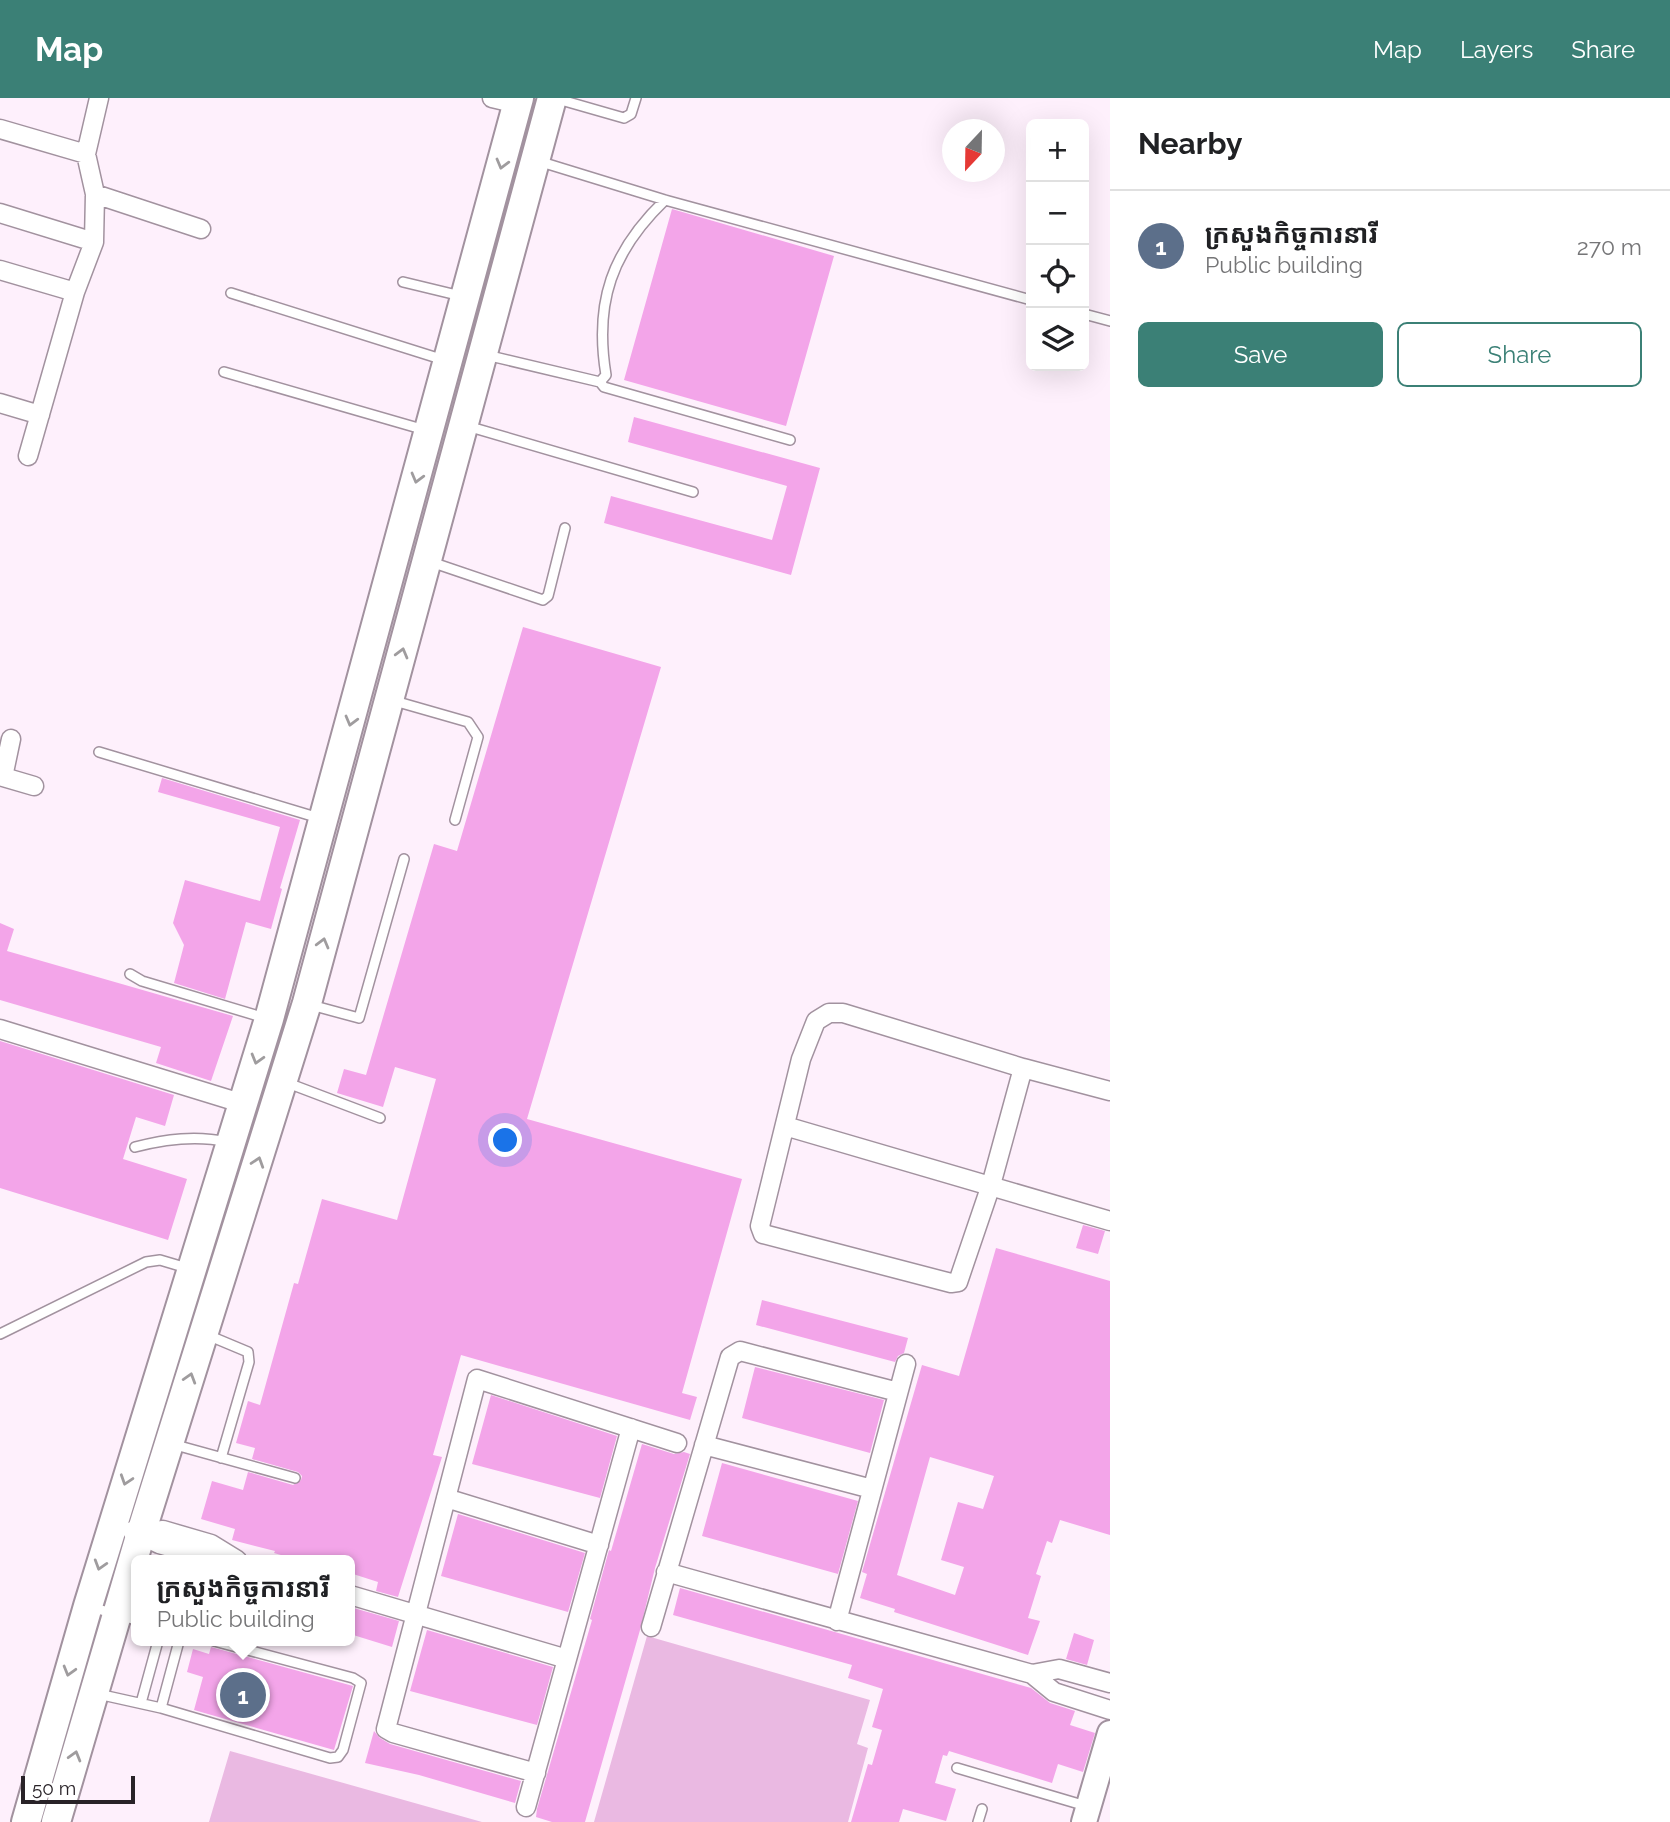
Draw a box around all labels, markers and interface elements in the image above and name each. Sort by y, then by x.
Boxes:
text: Map [35,30,103,69]
text: Map [1373,35,1422,64]
text: Layers [1460,35,1533,64]
text: Share [1571,35,1635,64]
north arrow [942,119,1005,182]
map controls [1026,119,1089,371]
button: + [1026,119,1089,182]
text: Nearby [1138,126,1242,161]
one-way arrow [495,158,510,170]
button: − [1026,182,1089,245]
text: ក្រសួងកិច្ចការនារី [1205,219,1378,249]
text: 1 [1155,233,1167,260]
text: 270 m [1577,233,1642,260]
button: locate [1026,245,1089,308]
text: Public building [1205,251,1363,278]
button: layers [1026,308,1089,371]
button: Save [1138,322,1383,387]
button: Share [1397,322,1642,387]
one-way arrow [411,472,425,484]
one-way arrow [394,647,409,659]
one-way arrow [345,715,359,727]
one-way arrow [315,938,329,950]
one-way arrow [251,1052,266,1064]
your location [488,1123,522,1157]
one-way arrow [250,1156,264,1168]
one-way arrow [181,1373,196,1385]
one-way arrow [120,1474,135,1486]
popup [131,1555,355,1646]
one-way arrow [93,1559,108,1571]
text: ក្រសួងកិច្ចការនារី [157,1573,329,1603]
text: Public building [157,1605,315,1632]
one-way arrow [62,1665,77,1677]
pin: 1 [220,1669,266,1721]
one-way arrow [67,1751,81,1763]
scale bar [21,1773,135,1805]
text: 50 m [32,1777,76,1799]

